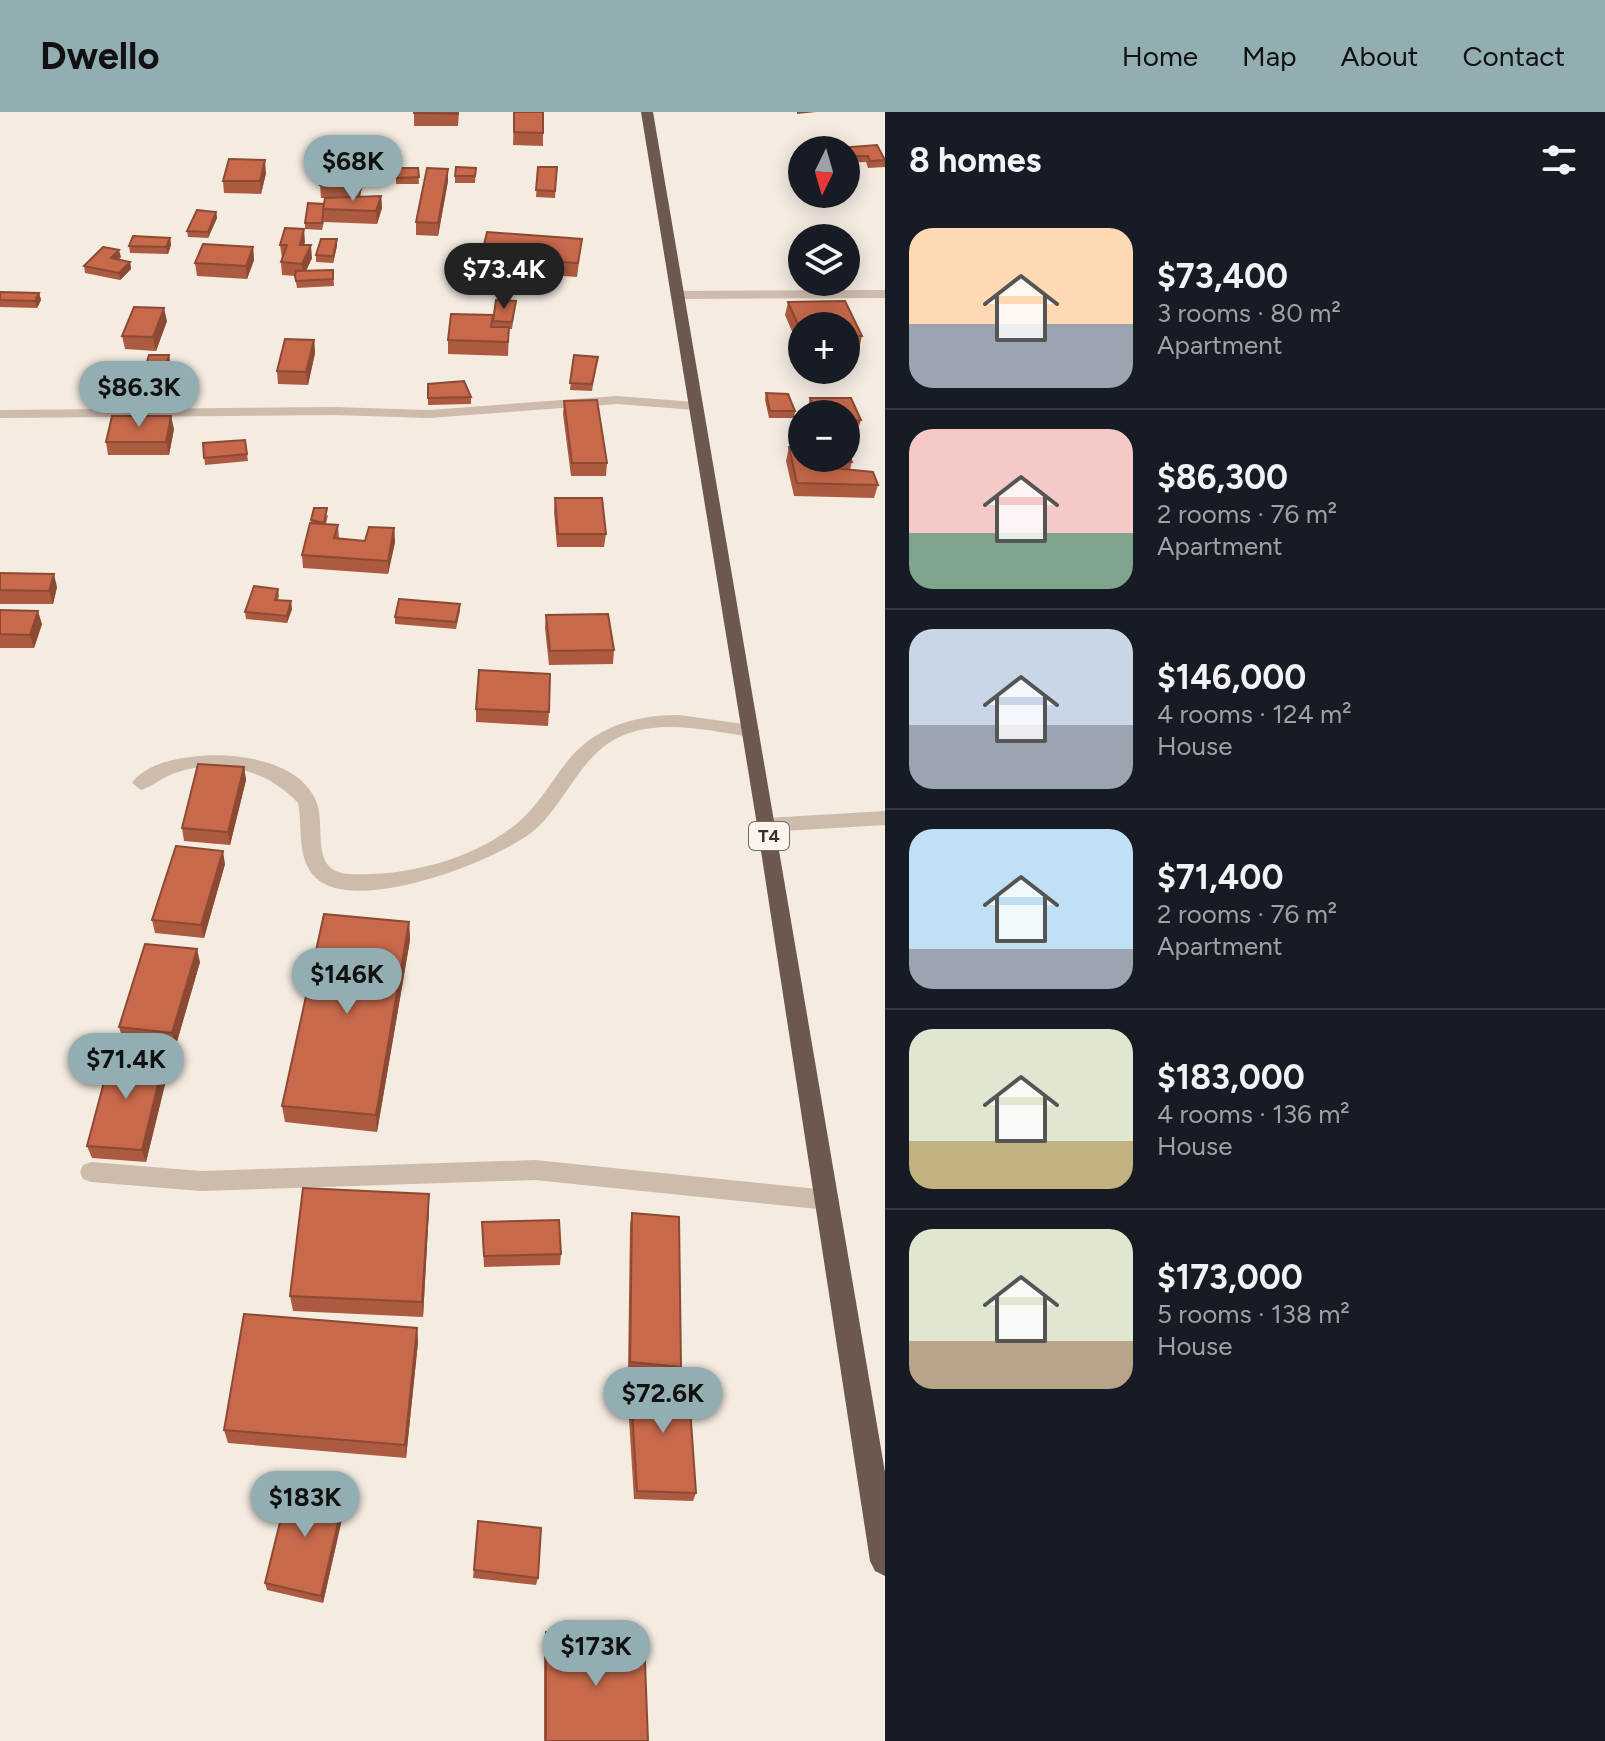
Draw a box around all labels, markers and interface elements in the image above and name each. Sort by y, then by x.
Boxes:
text: Dwello [40,33,160,79]
text: Home [1122,39,1198,73]
text: Map [1242,39,1297,73]
text: About [1341,39,1418,73]
text: Contact [1462,39,1565,73]
pin: $68K [306,135,400,203]
north arrow [788,136,860,208]
map controls [788,136,860,472]
icon: filters [1537,138,1581,182]
text: 8 homes [909,140,1041,181]
text: $68K [322,145,384,177]
button: layers [788,224,860,296]
pin: $73.4K [439,243,569,311]
text: $73.4K [462,253,546,285]
text: $73,400 [1157,256,1288,297]
icon: home [973,260,1069,356]
text: 3 rooms · 80 m² [1157,297,1341,329]
button: + [788,312,860,384]
text: Apartment [1157,329,1283,361]
pin: $86.3K [74,361,204,429]
text: $86.3K [97,371,181,403]
button: − [788,400,860,472]
text: $86,300 [1157,457,1288,498]
icon: home [973,461,1069,557]
text: 2 rooms · 76 m² [1157,498,1337,530]
text: Apartment [1157,530,1283,562]
text: $146,000 [1157,657,1306,698]
icon: home [973,661,1069,757]
text: 4 rooms · 124 m² [1157,698,1352,730]
text: House [1157,730,1232,762]
road number: T4 [749,822,789,850]
text: $71,400 [1157,857,1283,898]
icon: home [973,861,1069,957]
text: 2 rooms · 76 m² [1157,898,1337,930]
text: Apartment [1157,930,1283,962]
pin: $146K [291,948,403,1016]
text: $146K [310,958,384,990]
pin: $71.4K [61,1033,191,1101]
text: $71.4K [86,1043,166,1075]
text: $183,000 [1157,1057,1305,1098]
icon: home [973,1061,1069,1157]
text: 4 rooms · 136 m² [1157,1098,1350,1130]
text: House [1157,1130,1232,1162]
text: $173,000 [1157,1257,1303,1298]
icon: home [973,1261,1069,1357]
text: 5 rooms · 138 m² [1157,1298,1350,1330]
text: House [1157,1330,1232,1362]
pin: $72.6K [598,1367,728,1435]
text: $72.6K [622,1377,704,1409]
pin: $183K [249,1471,361,1539]
text: $183K [268,1481,342,1513]
pin: $173K [540,1620,652,1688]
text: $173K [560,1630,632,1662]

